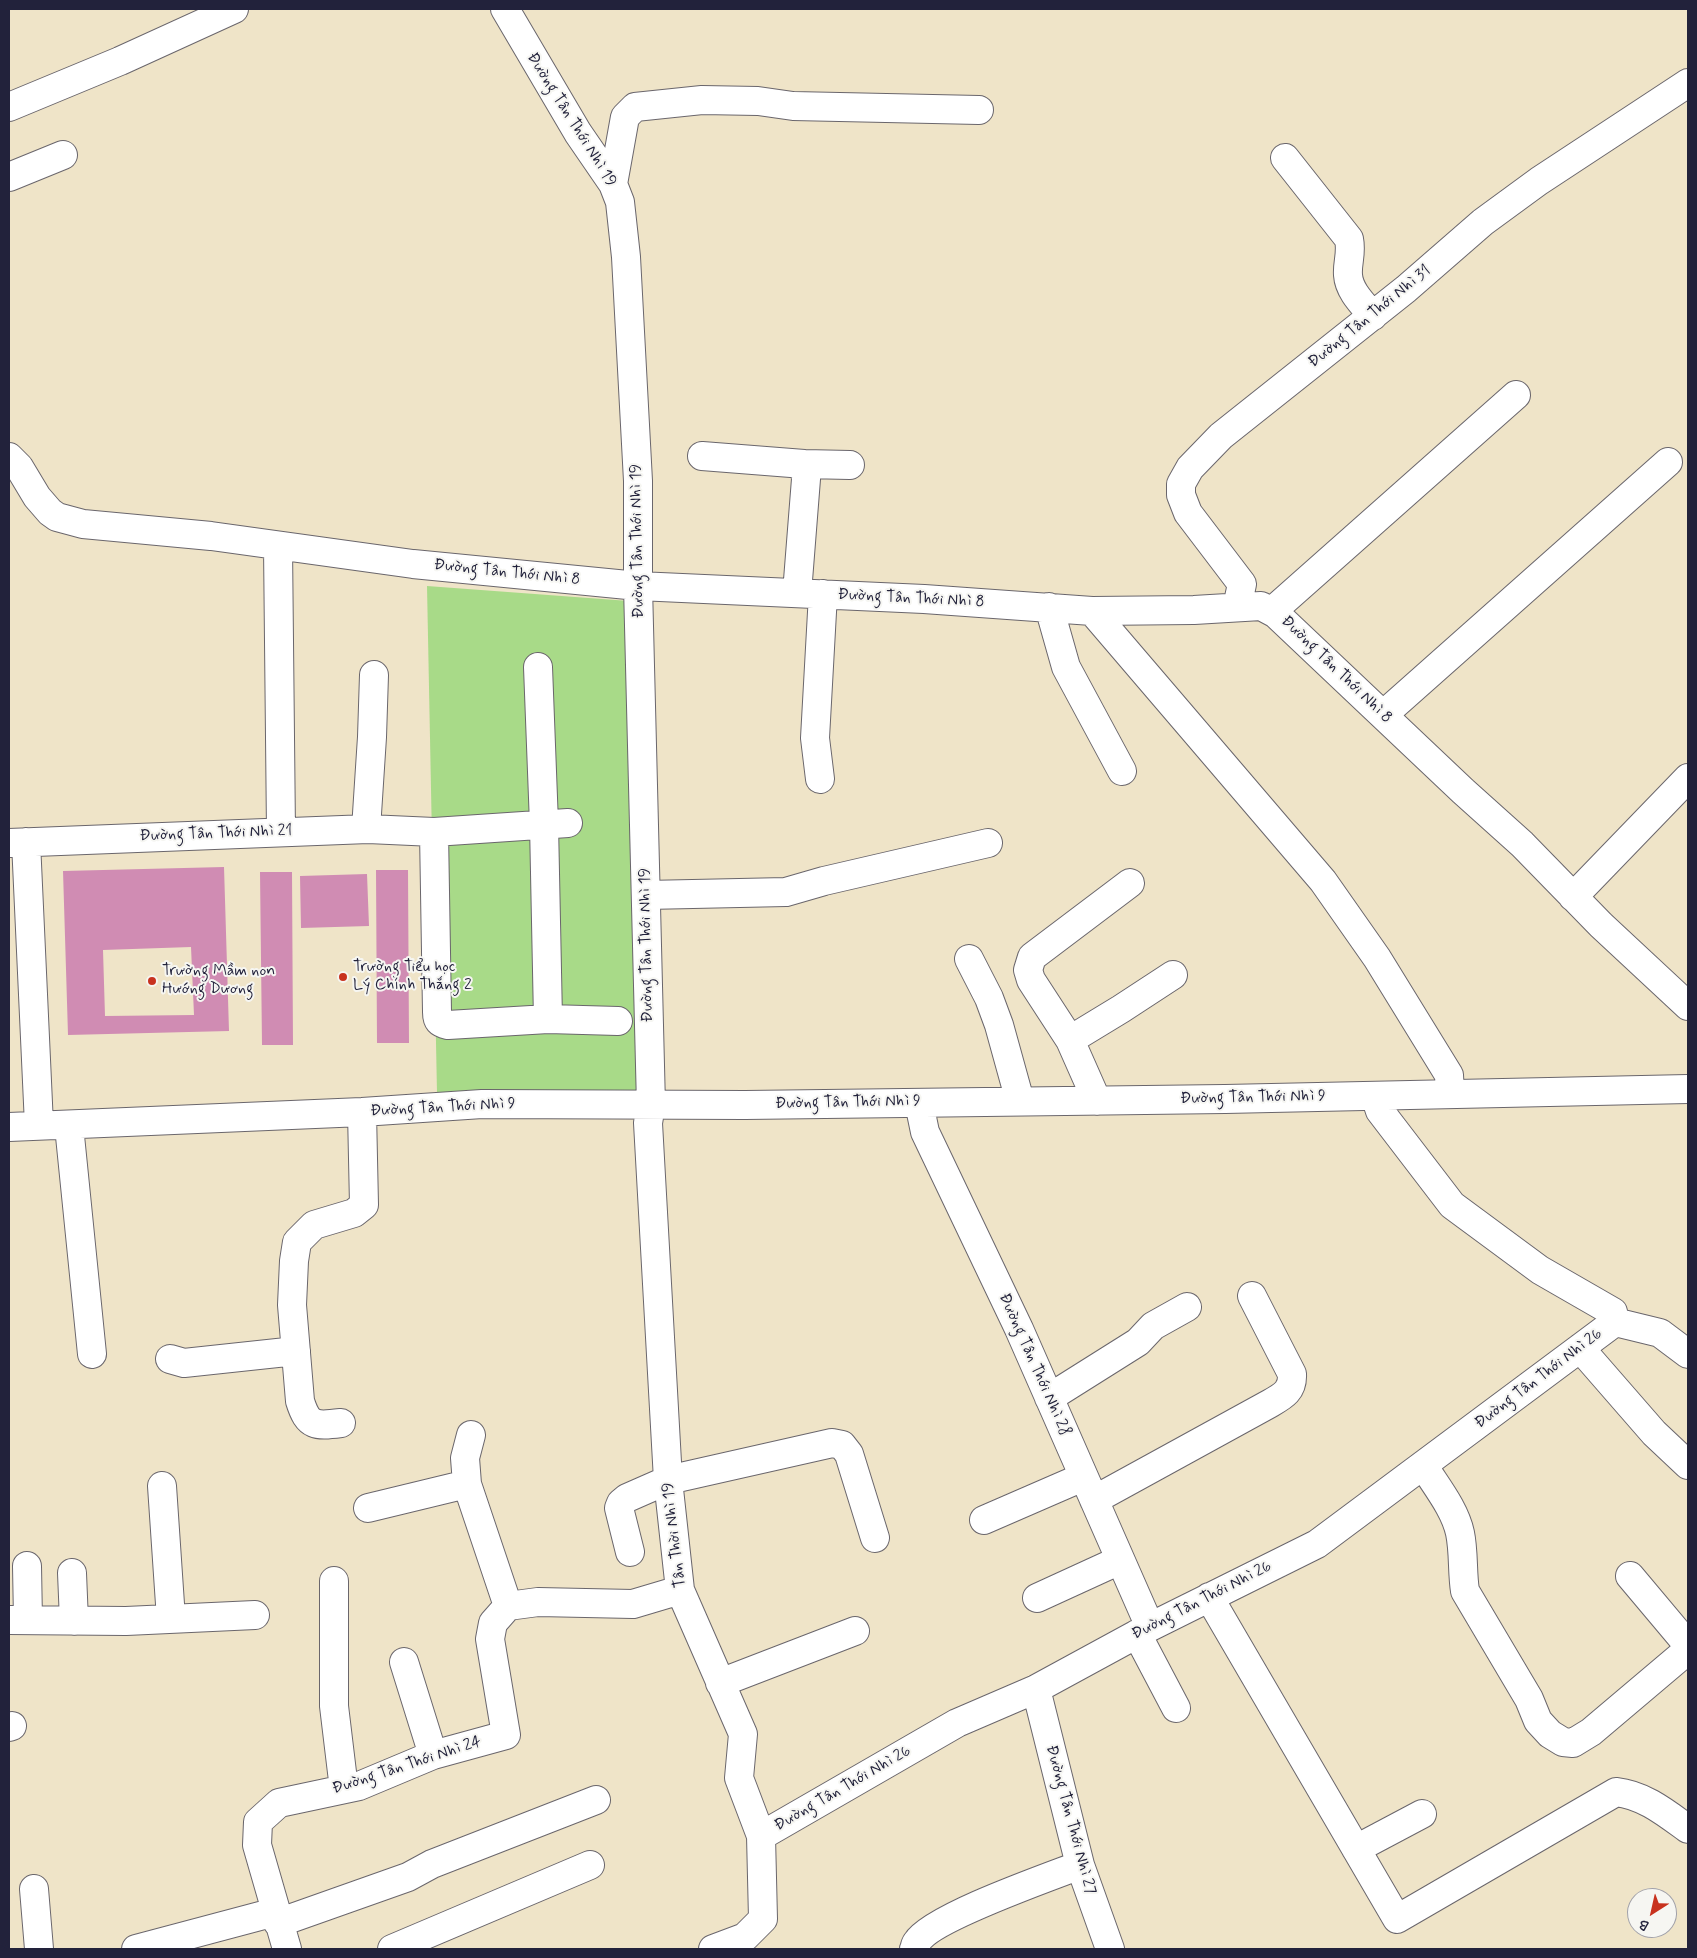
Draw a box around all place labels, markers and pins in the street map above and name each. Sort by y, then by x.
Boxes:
place label: Trường Tiểu học Lý Chính Thắng 2 [353,958,472,996]
place label: Trường Mầm non Hướng Dương [162,962,275,1000]
marker: Trường Tiểu học Lý Chính Thắng 2 [337,971,349,983]
marker: Trường Mầm non Hướng Dương [146,975,158,987]

